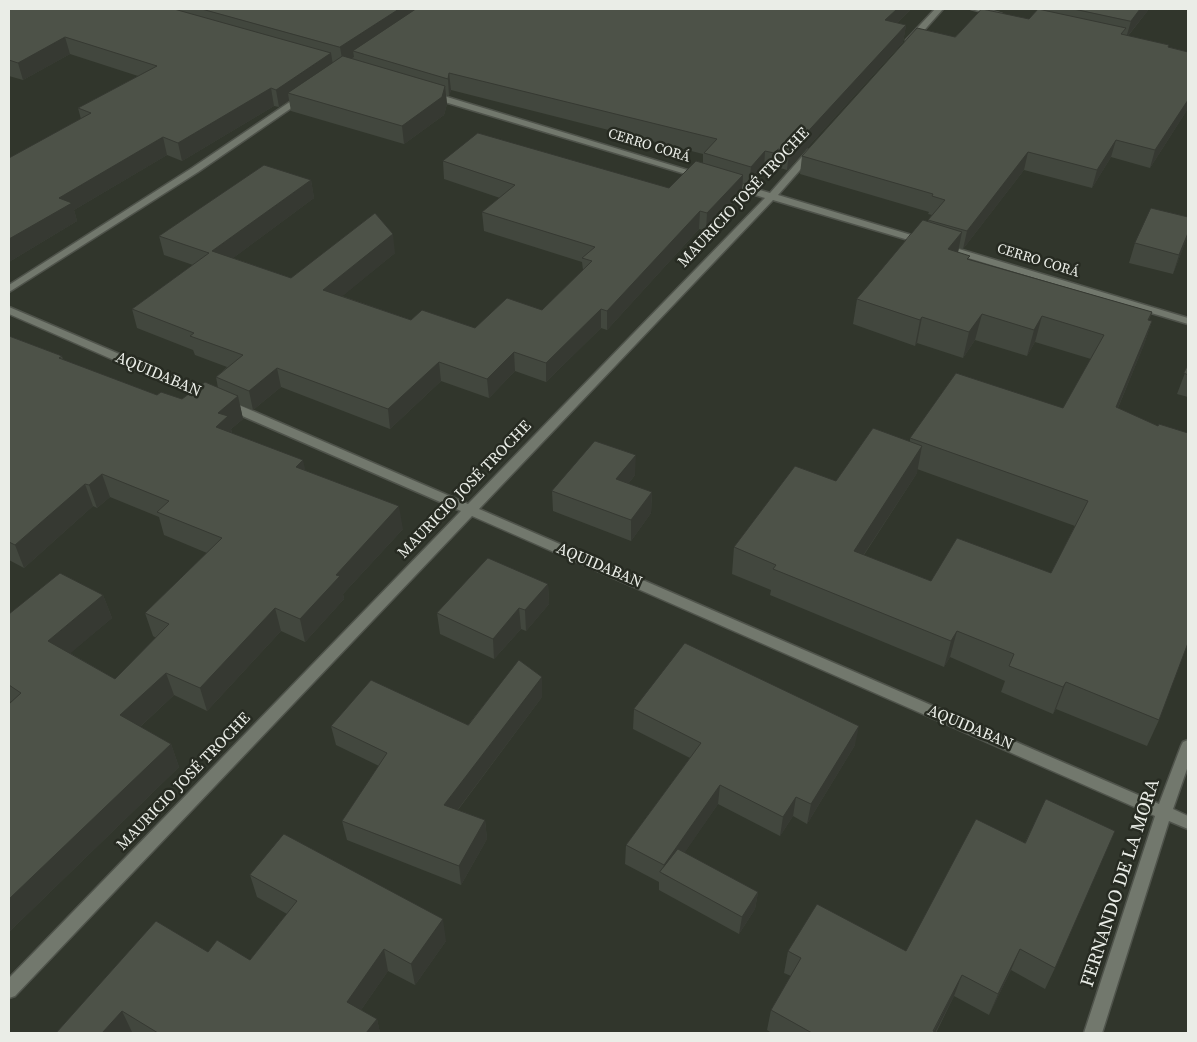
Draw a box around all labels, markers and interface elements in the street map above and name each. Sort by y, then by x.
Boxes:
street label: MAURICIO JOSÉ TROCHE [674,124,814,272]
street label: CERRO CORÁ [606,125,692,167]
street label: CERRO CORÁ [995,240,1081,282]
street label: AQUIDABAN [112,348,204,402]
street label: MAURICIO JOSÉ TROCHE [394,417,536,563]
street label: AQUIDABAN [553,539,645,593]
street label: AQUIDABAN [924,701,1016,755]
street label: MAURICIO JOSÉ TROCHE [113,709,255,855]
street label: FERNANDO DE LA MORA [1077,776,1165,990]

